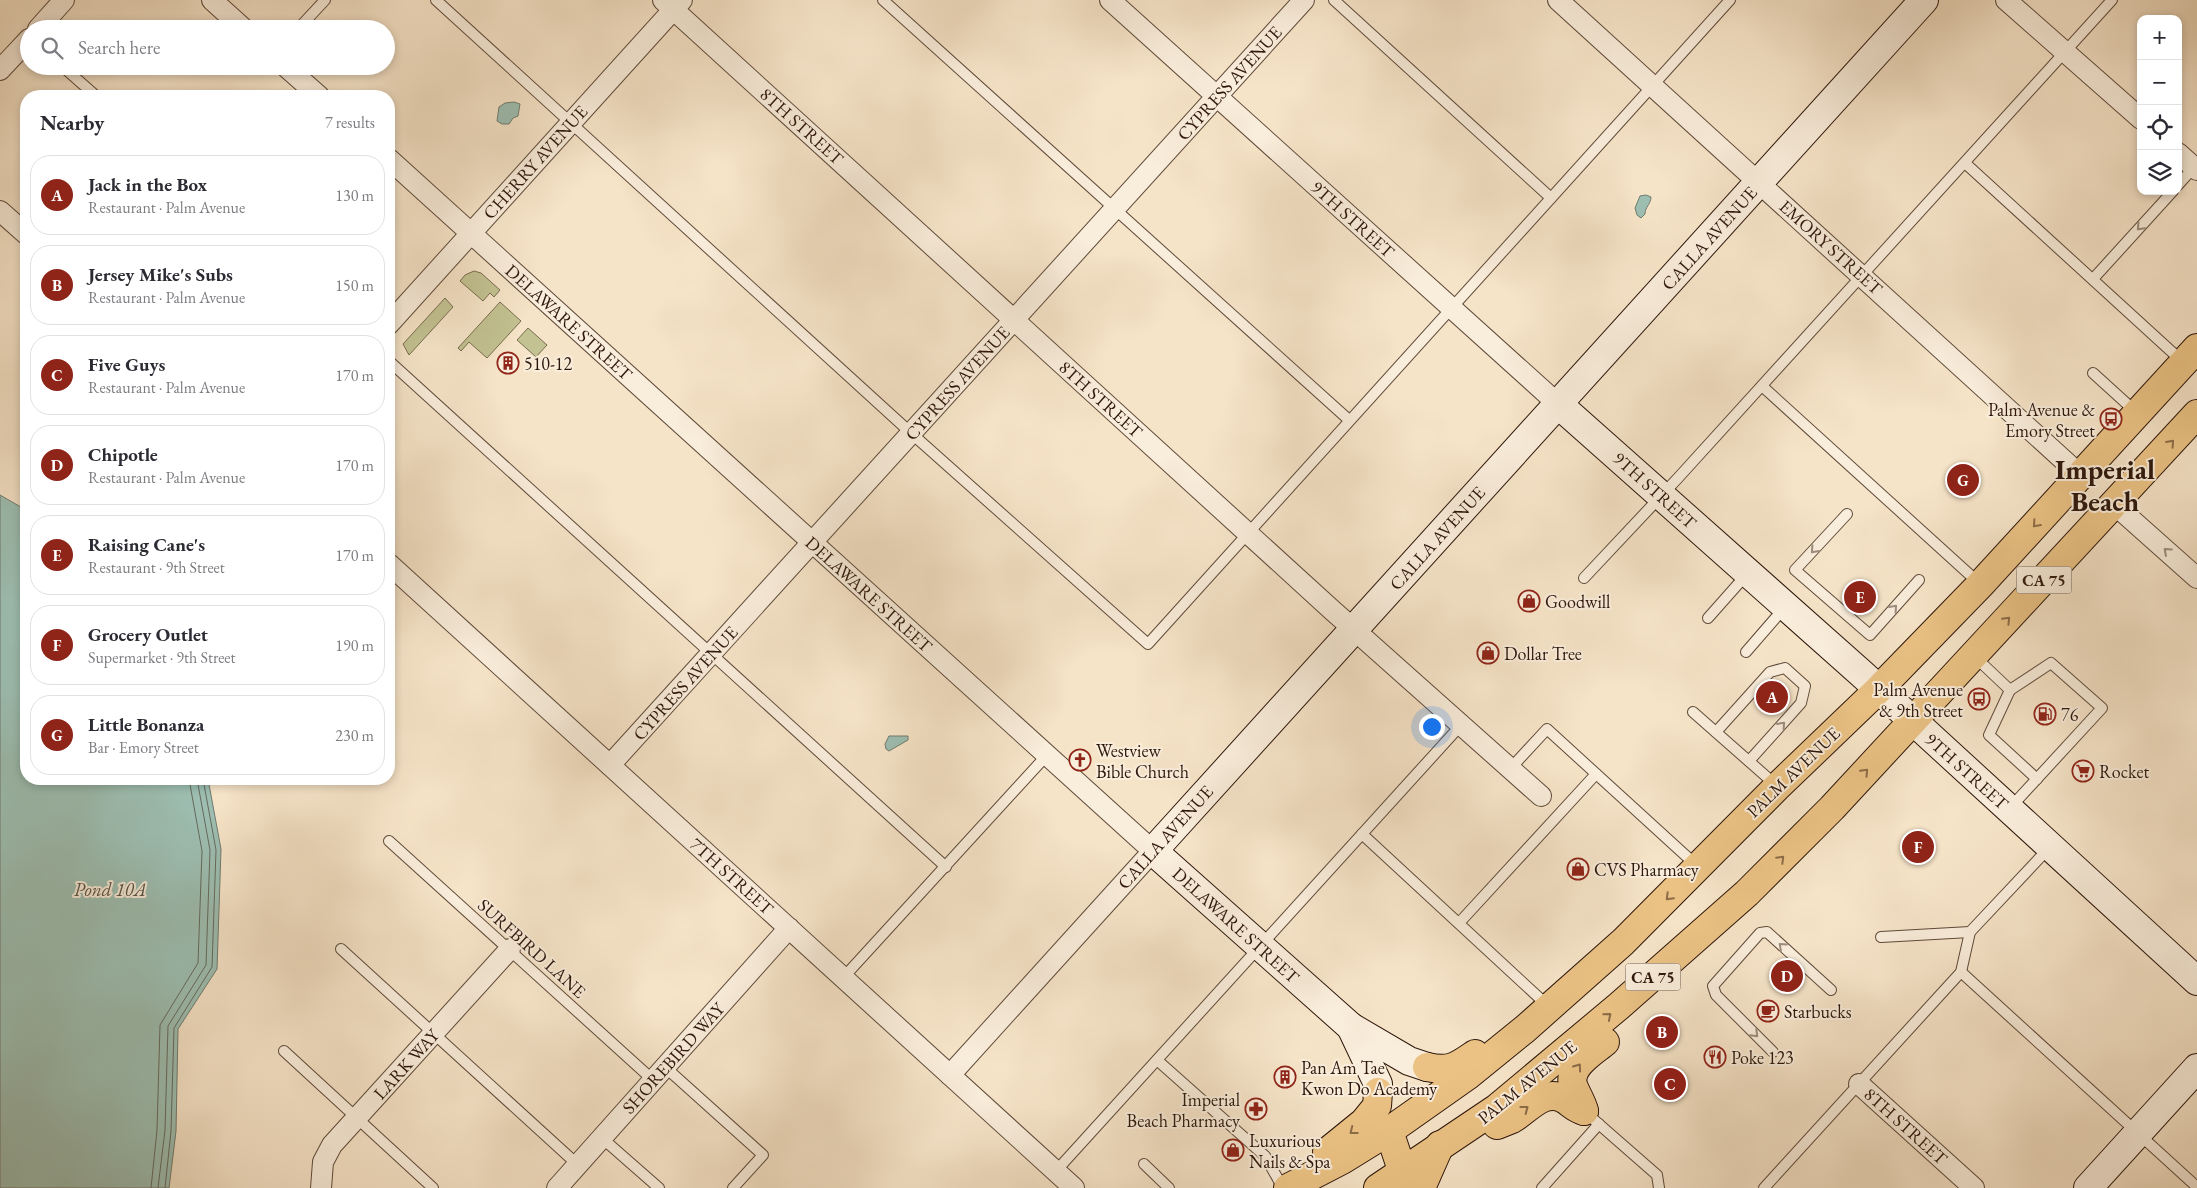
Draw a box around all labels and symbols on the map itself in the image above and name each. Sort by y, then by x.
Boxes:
street label: CYPRESS AVENUE [1171,21,1287,145]
street label: 8TH STREET [755,82,849,170]
street label: CHERRY AVENUE [478,100,592,224]
street label: 9TH STREET [1306,175,1400,263]
street label: CALLA AVENUE [1656,181,1762,295]
street label: EMORY STREET [1775,195,1888,300]
one-way arrow [2137,222,2146,231]
street label: DELAWARE STREET [501,259,638,386]
street label: CYPRESS AVENUE [899,321,1015,445]
building icon: 510-12 [496,351,520,375]
place label: 510-12 [524,352,572,375]
street label: 8TH STREET [1054,355,1148,443]
place label: Palm Avenue & Emory Street [1988,398,2095,442]
bus stop icon: Palm Avenue & Emory Street [2099,407,2123,431]
one-way arrow [2165,439,2174,448]
street label: 9TH STREET [1608,446,1702,534]
district label: Imperial Beach [2055,451,2155,519]
pin: G [1947,461,1979,499]
street label: CALLA AVENUE [1384,481,1490,595]
one-way arrow [2033,519,2042,528]
street label: DELAWARE STREET [801,531,938,658]
one-way arrow [1811,545,1820,554]
one-way arrow [2163,548,2172,557]
road number: CA 75 [2016,566,2072,594]
pin: E [1844,578,1876,616]
shop icon: Goodwill [1517,589,1541,613]
place label: Goodwill [1545,590,1610,613]
one-way arrow [1888,604,1897,613]
one-way arrow [2001,616,2010,625]
street label: CYPRESS AVENUE [627,621,743,745]
shop icon: Dollar Tree [1476,641,1500,665]
place label: Dollar Tree [1504,642,1582,665]
pin: A [1756,678,1788,716]
place label: Palm Avenue & 9th Street [1873,678,1963,722]
bus stop icon: Palm Avenue & 9th Street [1967,687,1991,711]
fuel station icon: 76 [2033,702,2057,726]
place label: 76 [2061,703,2079,726]
your location [1419,714,1445,740]
one-way arrow [1776,721,1785,730]
street label: PALM AVENUE [1741,722,1845,822]
street label: 9TH STREET [1920,727,2014,815]
place label: Westview Bible Church [1096,739,1189,783]
church icon: Westview Bible Church [1068,748,1092,772]
supermarket icon: Rocket [2071,759,2095,783]
place label: Rocket [2099,760,2150,783]
one-way arrow [1859,769,1868,778]
street label: CALLA AVENUE [1112,780,1218,894]
pin: F [1902,828,1934,866]
street label: 7TH STREET [685,832,779,920]
one-way arrow [1775,855,1784,864]
shop icon: CVS Pharmacy [1566,857,1590,881]
place label: CVS Pharmacy [1594,858,1699,881]
street label: DELAWARE STREET [1168,862,1305,989]
water label: Pond 10A [74,877,146,902]
one-way arrow [1665,891,1674,900]
street label: SURFBIRD LANE [473,893,591,1003]
one-way arrow [1778,943,1787,952]
pin: D [1771,957,1803,995]
road number: CA 75 [1626,964,1680,990]
street label: SHOREBIRD WAY [617,996,730,1118]
cafe icon: Starbucks [1756,999,1780,1023]
place label: Starbucks [1784,1000,1852,1023]
one-way arrow [1602,1013,1611,1021]
pin: B [1646,1013,1678,1051]
street label: LARK WAY [368,1023,445,1104]
one-way arrow [1749,1028,1758,1037]
street label: PALM AVENUE [1473,1035,1581,1129]
restaurant icon: Poke 123 [1703,1045,1727,1069]
place label: Poke 123 [1731,1046,1794,1069]
place label: Pan Am Tae Kwon Do Academy [1301,1056,1437,1100]
one-way arrow [1573,1064,1581,1073]
building icon: Pan Am Tae Kwon Do Academy [1273,1065,1297,1089]
pin: C [1654,1065,1686,1103]
street label: 8TH STREET [1859,1082,1953,1170]
place label: Imperial Beach Pharmacy [1127,1088,1240,1132]
pharmacy icon: Imperial Beach Pharmacy [1244,1097,1268,1121]
one-way arrow [1519,1106,1529,1115]
one-way arrow [1349,1125,1359,1134]
place label: Luxurious Nails & Spa [1249,1129,1331,1173]
shop icon: Luxurious Nails & Spa [1221,1138,1245,1162]

